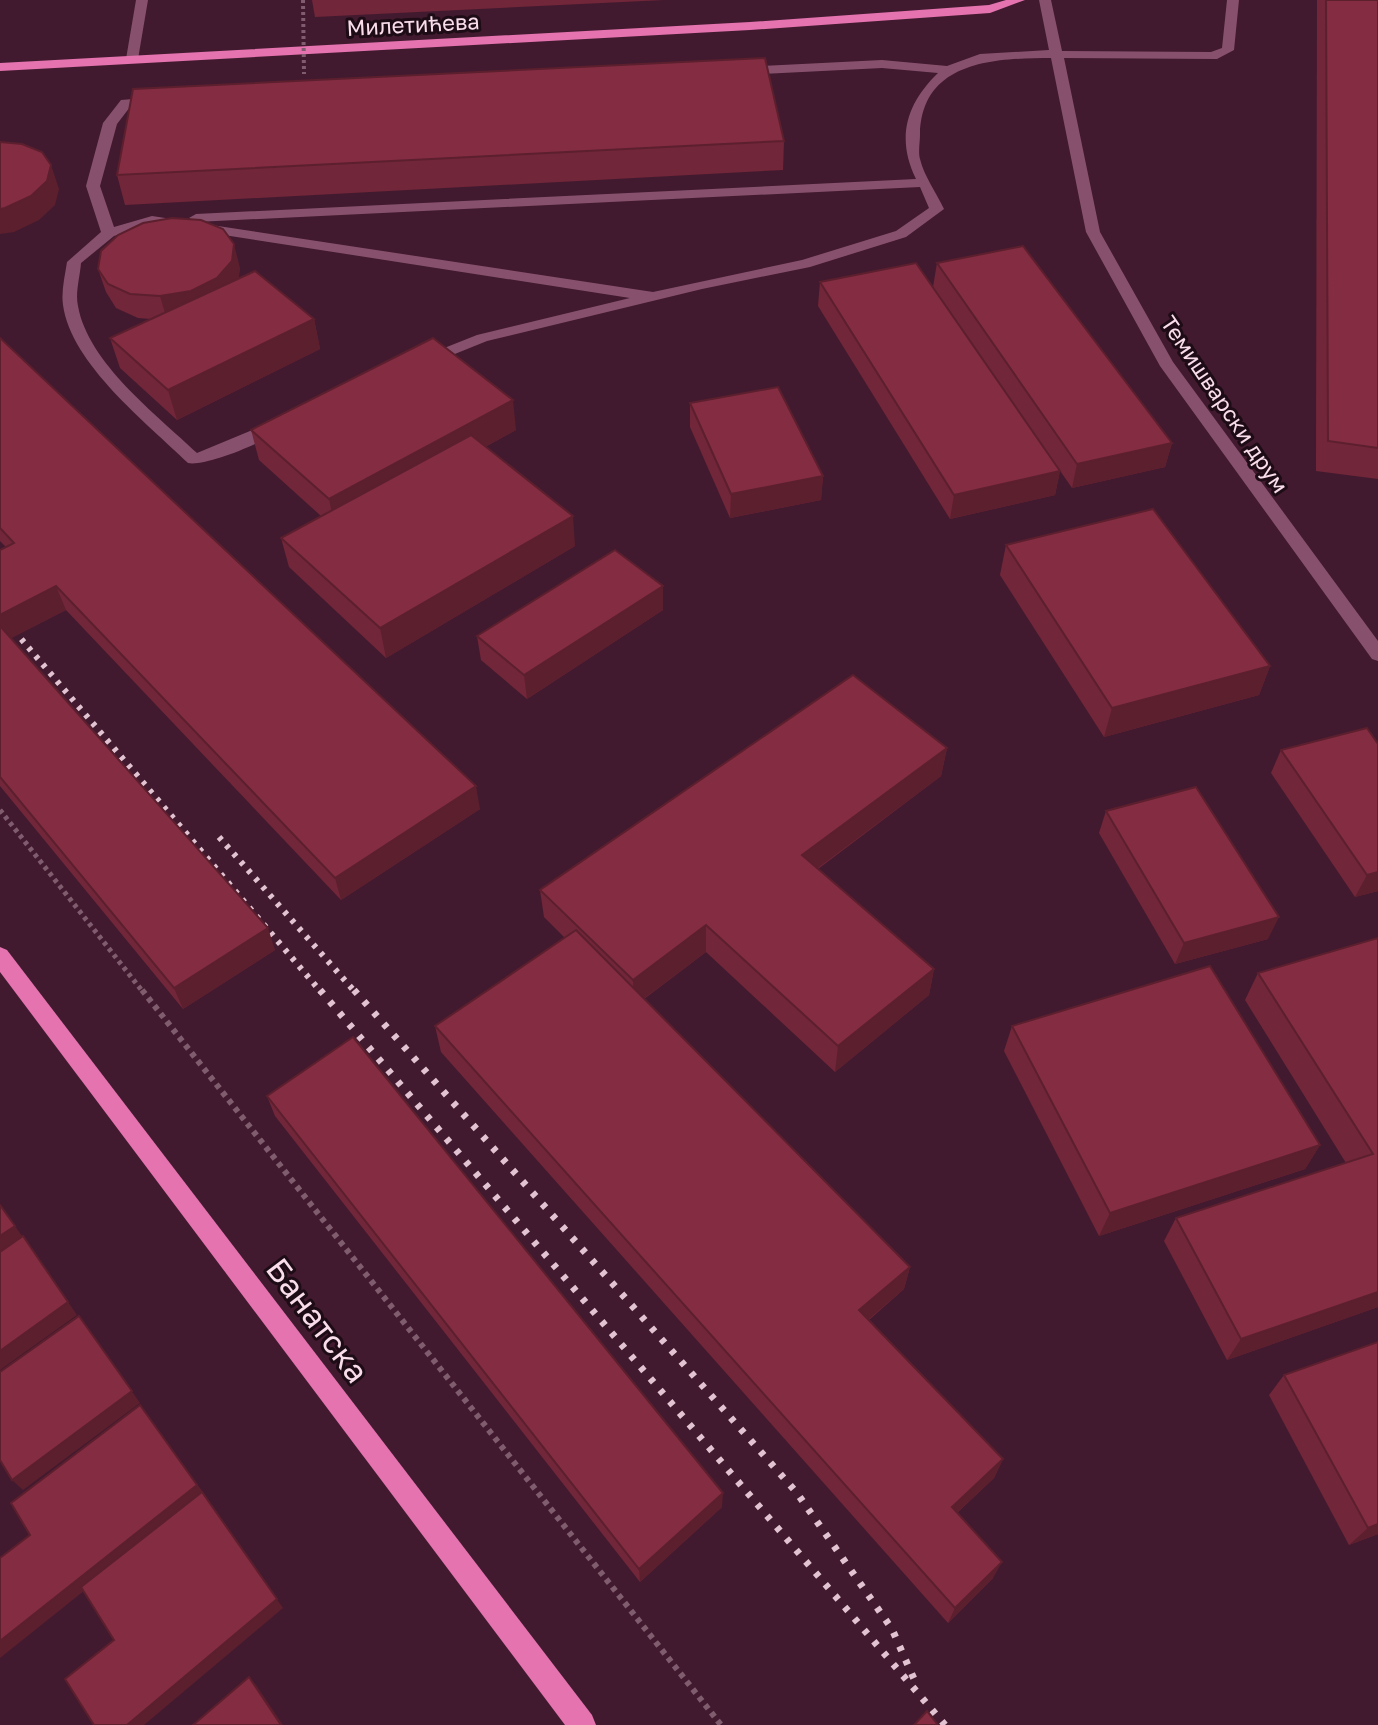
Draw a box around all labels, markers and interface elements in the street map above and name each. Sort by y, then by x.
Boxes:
street label: Милетићева [346,7,480,41]
street label: Темишварски друм [1156,310,1294,498]
street label: Банатска [259,1250,377,1390]

